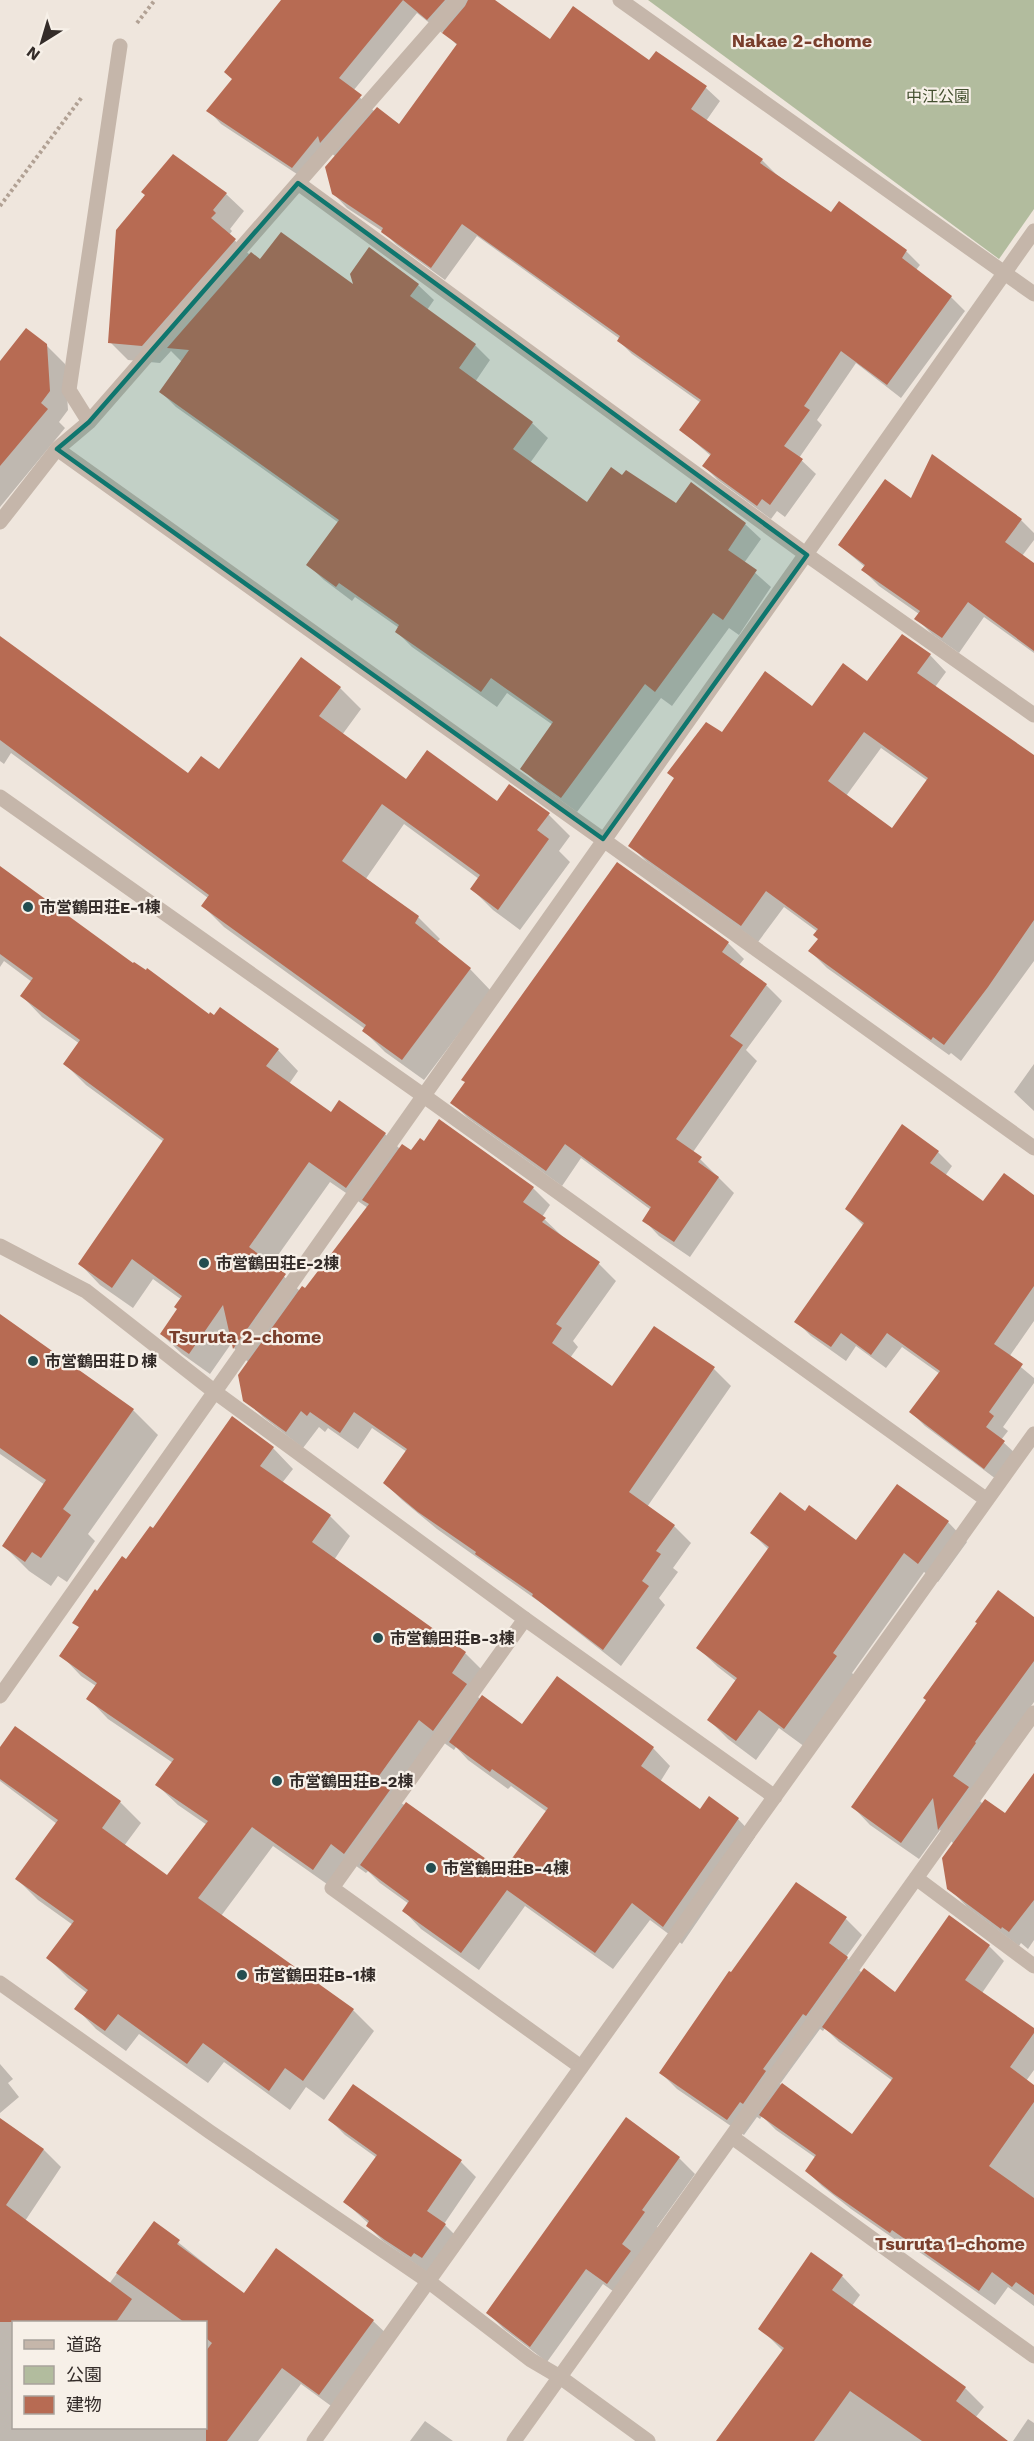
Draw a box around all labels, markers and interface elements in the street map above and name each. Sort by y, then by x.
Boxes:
north arrow [12,12,72,72]
district label: Nakae 2-chome [732,30,872,51]
text: N [23,42,44,65]
park label: 中江公園 [906,87,970,106]
place label: 市営鶴田荘E-1棟 [40,898,160,917]
marker: 市営鶴田荘E-1棟 [21,900,35,914]
place label: 市営鶴田荘E-2棟 [216,1254,339,1273]
marker: 市営鶴田荘E-2棟 [197,1256,211,1270]
district label: Tsuruta 2-chome [169,1326,321,1347]
place label: 市営鶴田荘Ｄ棟 [45,1352,157,1371]
marker: 市営鶴田荘Ｄ棟 [26,1354,40,1368]
place label: 市営鶴田荘B-3棟 [390,1629,514,1648]
marker: 市営鶴田荘B-3棟 [371,1631,385,1645]
place label: 市営鶴田荘B-2棟 [289,1772,413,1791]
marker: 市営鶴田荘B-2棟 [270,1774,284,1788]
place label: 市営鶴田荘B-4棟 [443,1859,569,1878]
marker: 市営鶴田荘B-4棟 [424,1861,438,1875]
place label: 市営鶴田荘B-1棟 [254,1966,376,1985]
marker: 市営鶴田荘B-1棟 [235,1968,249,1982]
district label: Tsuruta 1-chome [875,2233,1025,2254]
legend [12,2321,207,2429]
text: 道路 [66,2334,102,2355]
text: 公園 [66,2364,102,2385]
text: 建物 [66,2394,102,2415]

